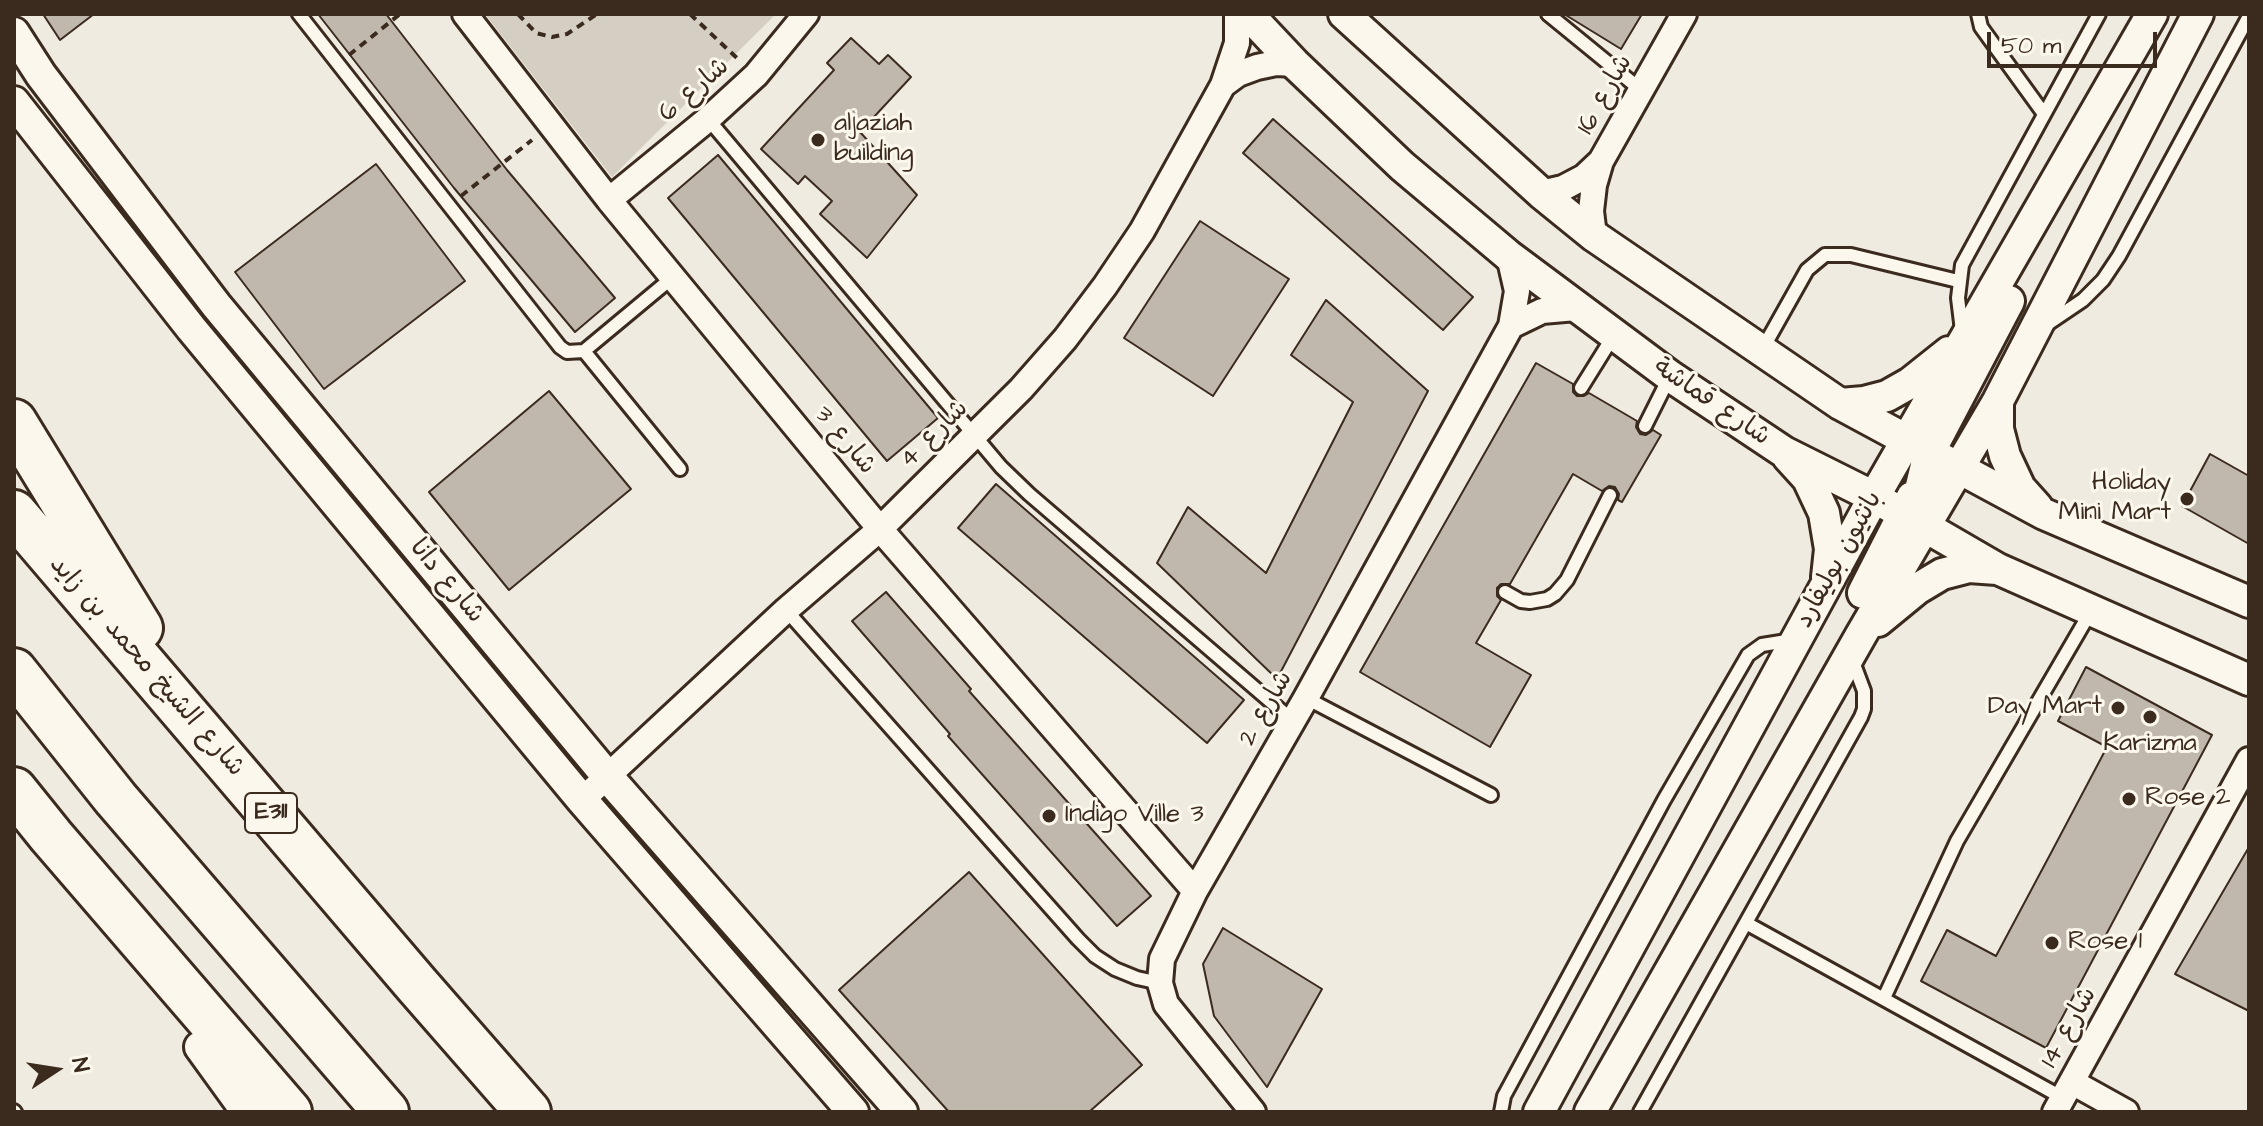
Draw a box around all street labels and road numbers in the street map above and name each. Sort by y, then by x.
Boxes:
street label: شارع 16 [1571,50,1641,140]
street label: شارع 6 [653,52,737,130]
street label: شارع قماشة [1646,352,1776,454]
street label: شارع 4 [894,394,976,476]
street label: شارع 3 [806,400,882,482]
street label: بانثيون بوليفارد [1790,486,1890,634]
street label: شارع دانا [402,534,490,630]
street label: شارع الشيخ محمد بن زايد [42,550,250,784]
street label: شارع 2 [1233,666,1301,752]
road number: E311 [245,793,297,833]
street label: شارع 14 [2035,982,2105,1074]

